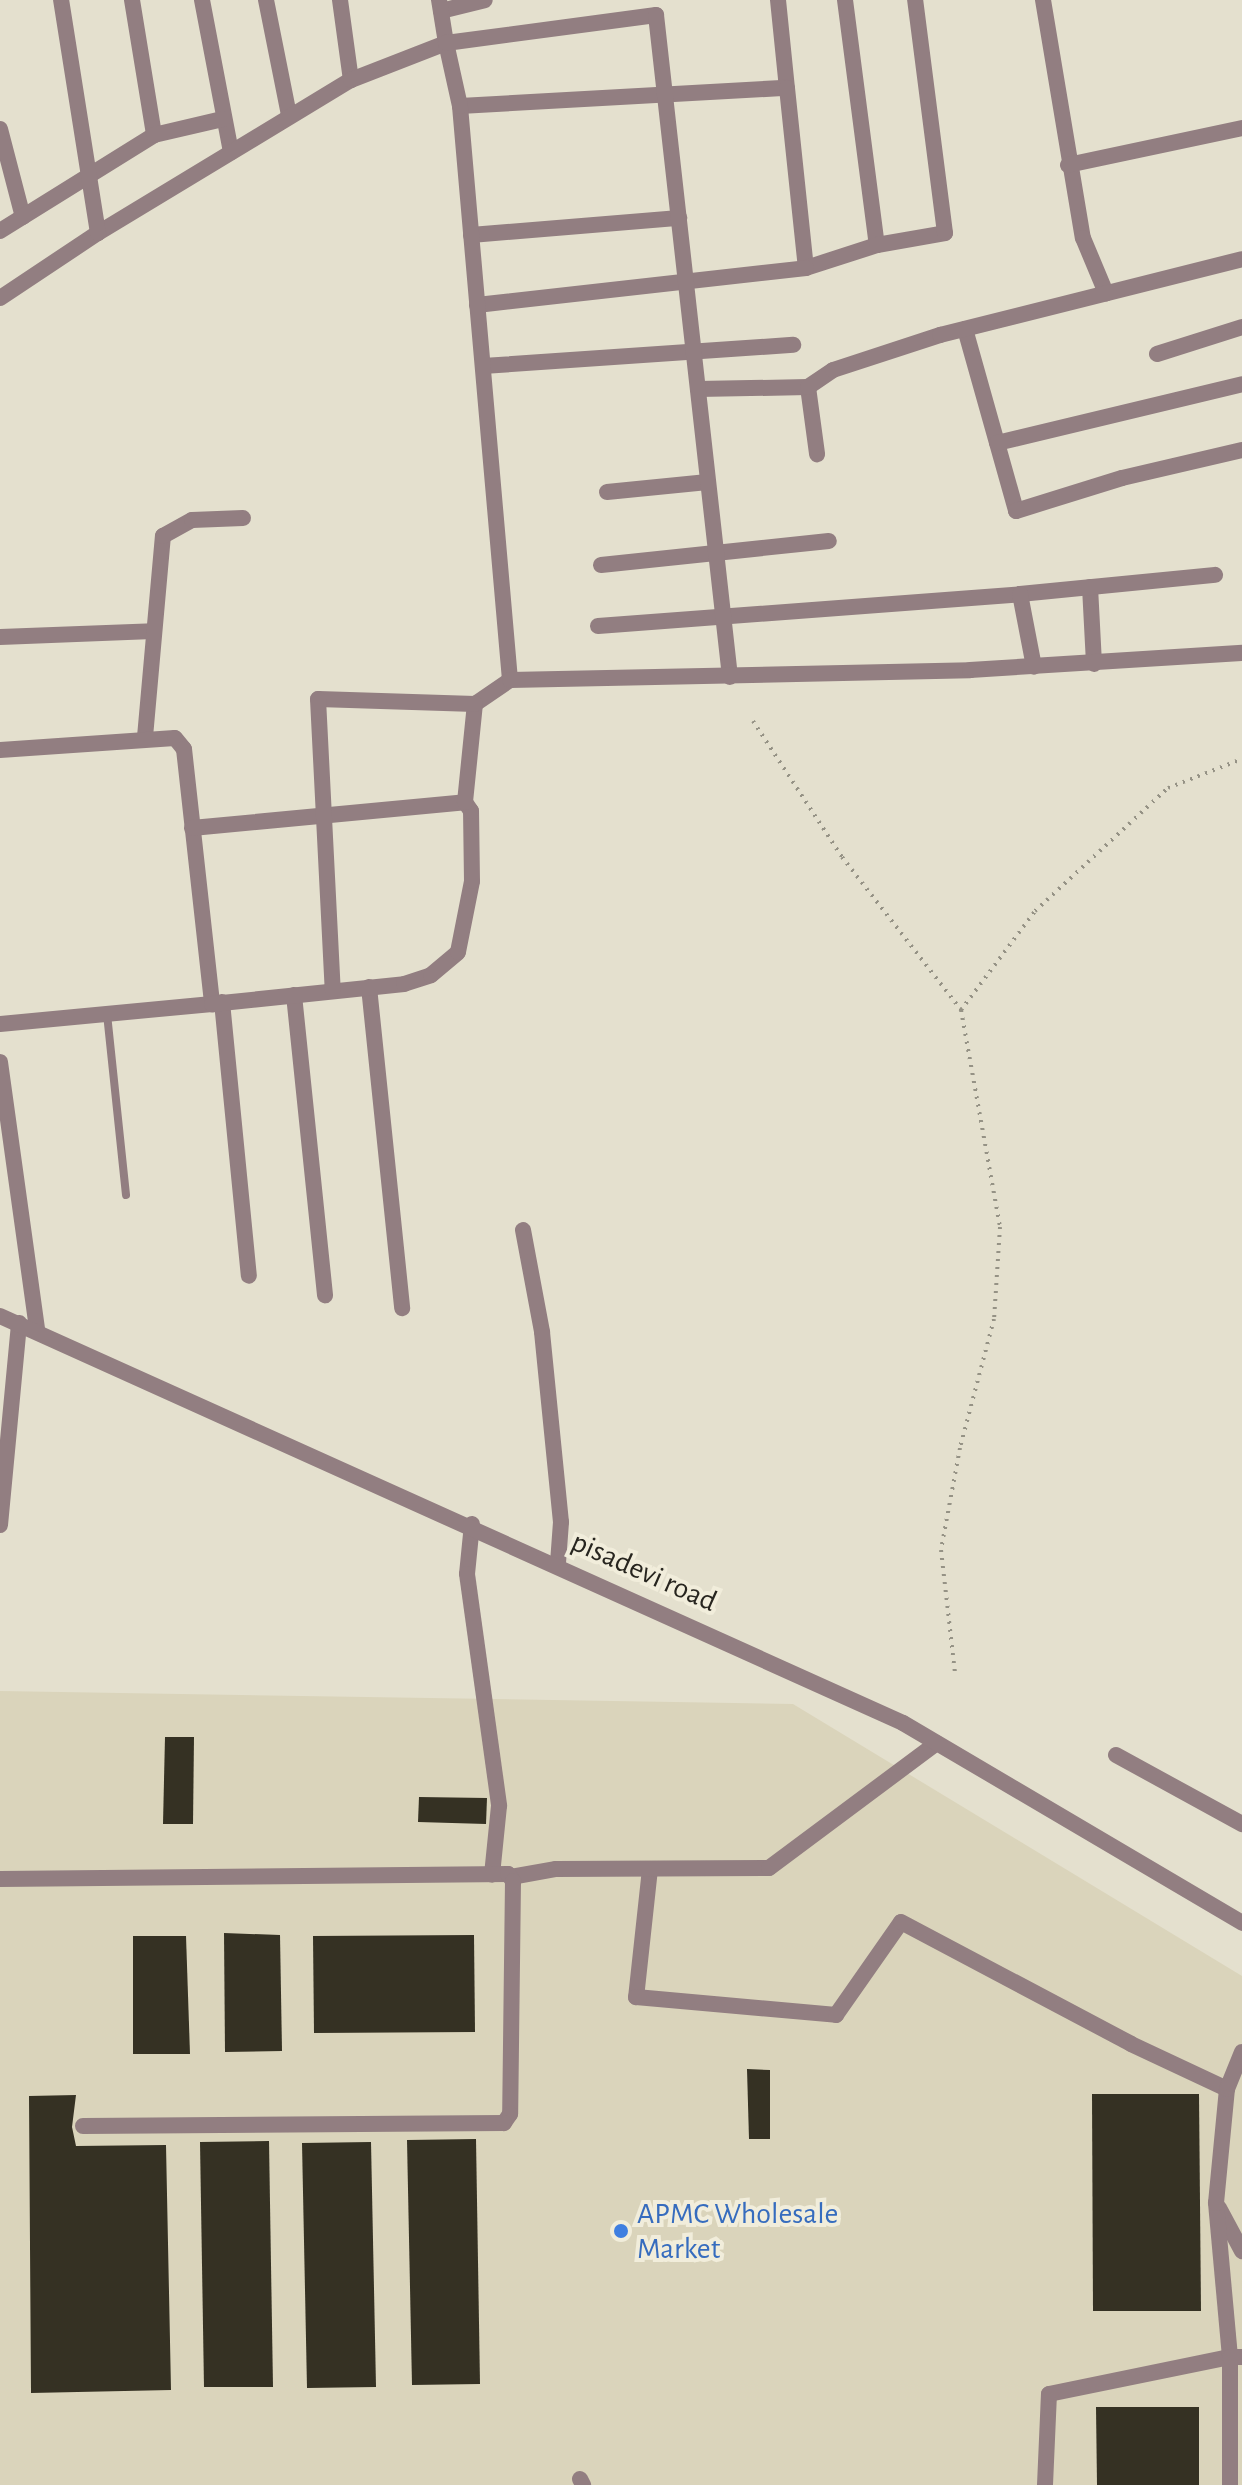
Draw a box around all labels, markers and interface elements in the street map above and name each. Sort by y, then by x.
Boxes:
street label: pisadevi road [566,1524,722,1620]
place label: APMC Wholesale Market [637,2196,838,2266]
marker: APMC Wholesale Market [612,2222,630,2240]

